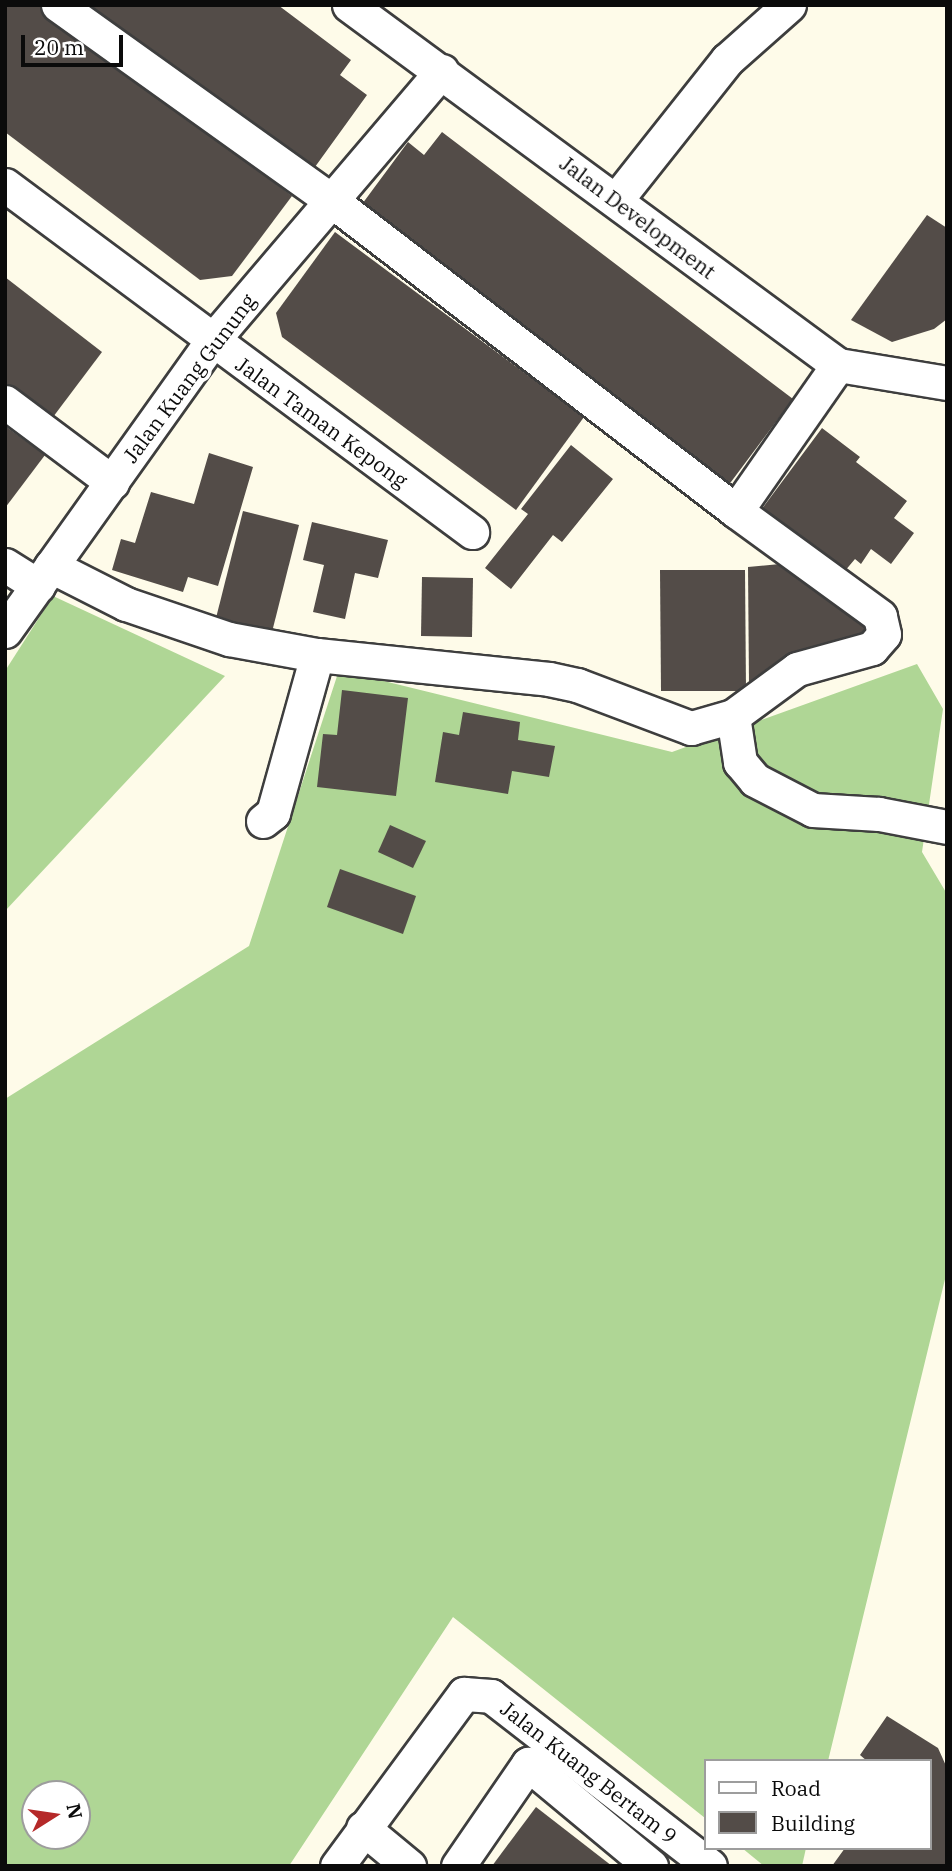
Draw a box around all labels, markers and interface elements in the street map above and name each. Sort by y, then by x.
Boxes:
scale bar [24,21,126,65]
text: 20 m [34,33,84,61]
street label: Jalan Development [555,150,721,284]
street label: Jalan Kuang Gunung [117,289,261,467]
street label: Jalan Taman Kepong [231,351,413,493]
street label: Jalan Kuang Bertam 9 [496,1695,682,1849]
legend [704,1759,931,1850]
text: Road [771,1774,821,1802]
north arrow [21,1780,91,1850]
text: N [61,1801,88,1821]
text: Building [771,1809,855,1837]

